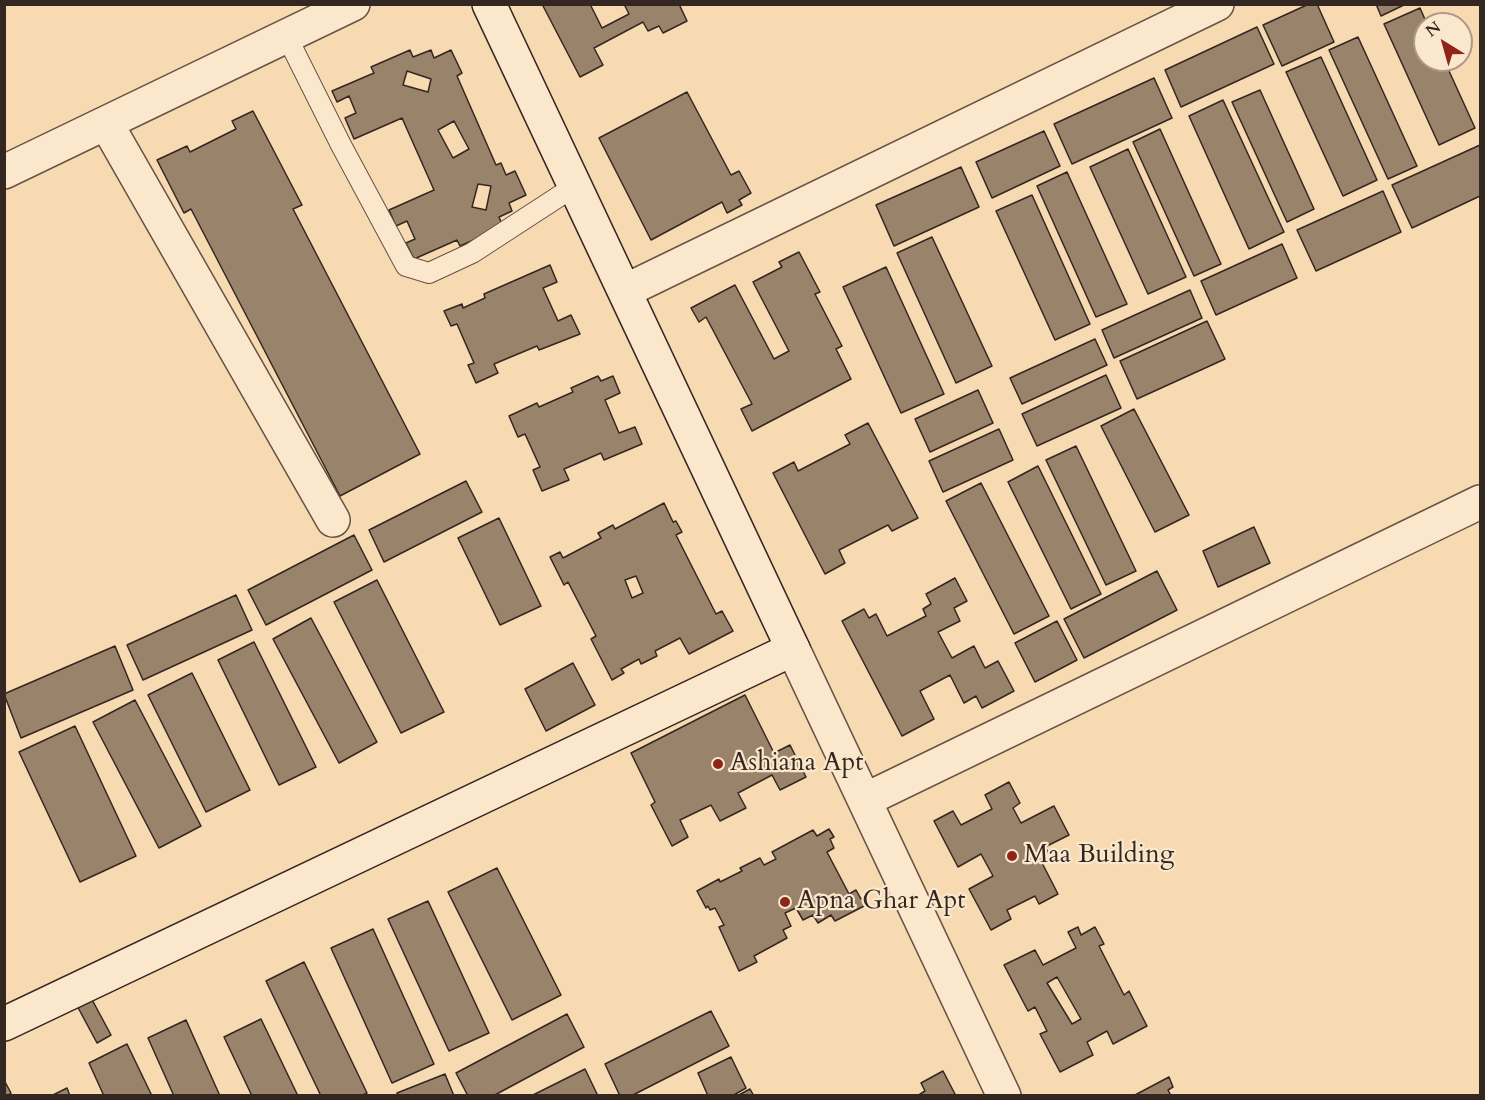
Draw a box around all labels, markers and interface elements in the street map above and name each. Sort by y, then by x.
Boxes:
north arrow [1413,12,1473,72]
text: N [1421,16,1446,42]
place label: Ashiana Apt [730,748,864,780]
marker: Ashiana Apt [711,757,725,771]
place label: Maa Building [1024,840,1174,872]
marker: Maa Building [1005,849,1019,863]
place label: Apna Ghar Apt [797,886,965,918]
marker: Apna Ghar Apt [778,895,792,909]

